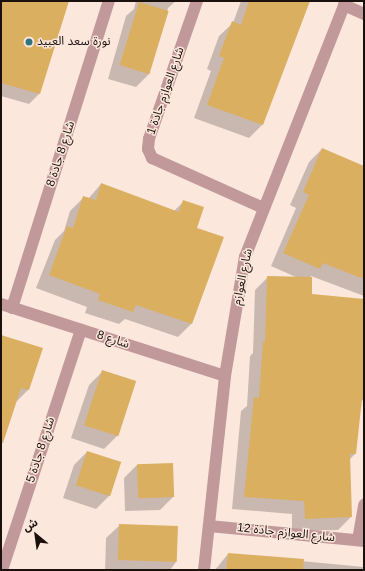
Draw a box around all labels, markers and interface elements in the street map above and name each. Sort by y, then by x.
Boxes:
place label: نورة سعد العبيد [37,35,111,49]
marker: نورة سعد العبيد [24,37,34,47]
street label: شارع العوازم جادة 1 [144,45,188,137]
street label: شارع 8 جادة 8 [44,119,78,189]
street label: شارع العوازم [230,248,256,306]
street label: شارع 8 [95,328,131,352]
street label: شارع 8 جادة 5 [24,415,58,485]
north arrow [16,515,56,555]
text: ش [21,516,40,533]
street label: شارع العوازم جادة 12 [236,521,336,545]

